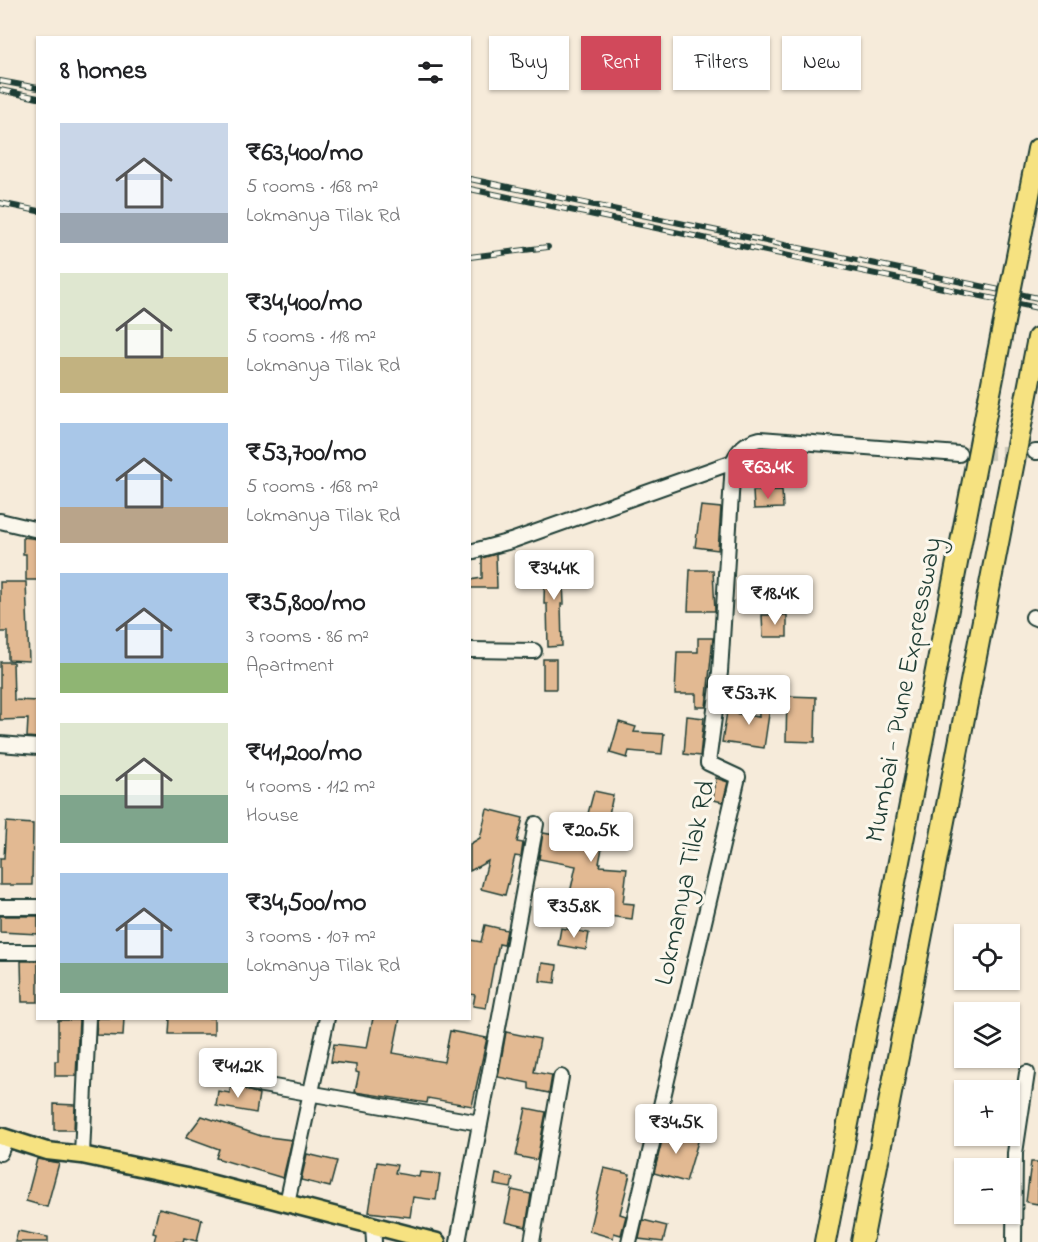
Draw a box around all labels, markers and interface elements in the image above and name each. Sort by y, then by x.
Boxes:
chip: Buy [489,36,569,90]
chip: Rent [581,36,661,90]
chip: Filters [673,36,770,90]
chip: New [782,36,861,90]
text: 8 homes [60,53,147,91]
icon: filters [414,56,447,89]
text: ₹63,400/mo [246,135,363,173]
icon: home [108,147,180,219]
text: 5 rooms · 168 m² [246,173,379,202]
text: Lokmanya Tilak Rd [246,202,400,231]
text: ₹34,400/mo [246,285,362,323]
icon: home [108,297,180,369]
text: 5 rooms · 118 m² [246,323,376,352]
text: Lokmanya Tilak Rd [246,352,400,381]
text: ₹53,700/mo [246,435,367,473]
icon: home [108,447,180,519]
pin: ₹63.4K [719,449,817,500]
text: ₹63.4K [742,454,794,483]
text: 5 rooms · 168 m² [246,473,379,502]
text: Lokmanya Tilak Rd [246,502,400,531]
street label: Mumbai - Pune Expressway [856,534,954,846]
pin: ₹34.4K [505,550,603,601]
text: ₹34.4K [529,555,579,584]
pin: ₹18.4K [726,575,824,626]
text: ₹18.4K [751,580,799,609]
text: ₹35,800/mo [246,585,366,623]
icon: home [108,597,180,669]
text: 3 rooms · 86 m² [246,623,369,652]
text: Apartment [246,652,334,681]
pin: ₹53.7K [700,675,798,726]
text: ₹53.7K [722,680,776,709]
text: ₹41,200/mo [246,735,362,773]
icon: home [108,747,180,819]
text: 4 rooms · 112 m² [246,773,375,802]
street label: Lokmanya Tilak Rd [645,777,727,989]
text: House [246,802,299,831]
pin: ₹20.5K [542,812,640,863]
text: ₹20.5K [563,817,619,846]
text: ₹34,500/mo [246,885,367,923]
pin: ₹35.8K [525,888,623,939]
text: ₹35.8K [548,893,600,922]
icon: home [108,897,180,969]
text: 3 rooms · 107 m² [246,923,376,952]
map controls [954,924,1020,1224]
button: locate [954,924,1020,990]
text: Lokmanya Tilak Rd [246,952,400,981]
button: layers [954,1002,1020,1068]
pin: ₹41.2K [189,1048,287,1099]
text: ₹41.2K [213,1053,263,1082]
button: + [954,1080,1020,1146]
pin: ₹34.5K [627,1104,725,1155]
text: ₹34.5K [649,1109,703,1138]
button: − [954,1158,1020,1224]

